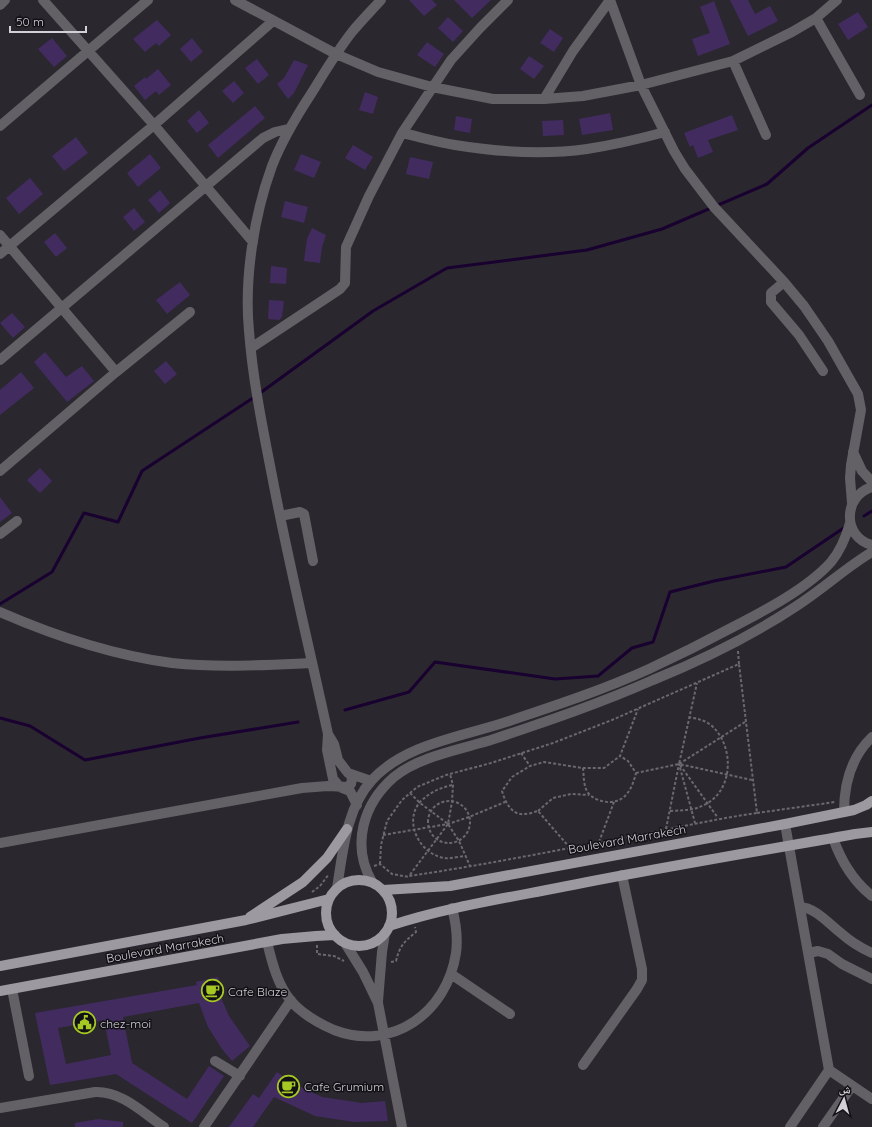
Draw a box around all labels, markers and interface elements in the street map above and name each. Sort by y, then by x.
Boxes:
scale bar [10,8,86,34]
text: 50 m [16,14,44,29]
street label: Boulevard Marrakech [567,821,687,857]
street label: Boulevard Marrakech [105,930,225,966]
cafe icon: Cafe Blaze [199,978,225,1004]
place label: Cafe Blaze [228,984,287,999]
public building icon: chez-moi [72,1010,98,1036]
place label: chez-moi [100,1016,151,1031]
cafe icon: Cafe Grumium [275,1073,301,1099]
place label: Cafe Grumium [304,1079,384,1094]
north arrow [824,1079,864,1119]
text: ش [838,1081,852,1098]

